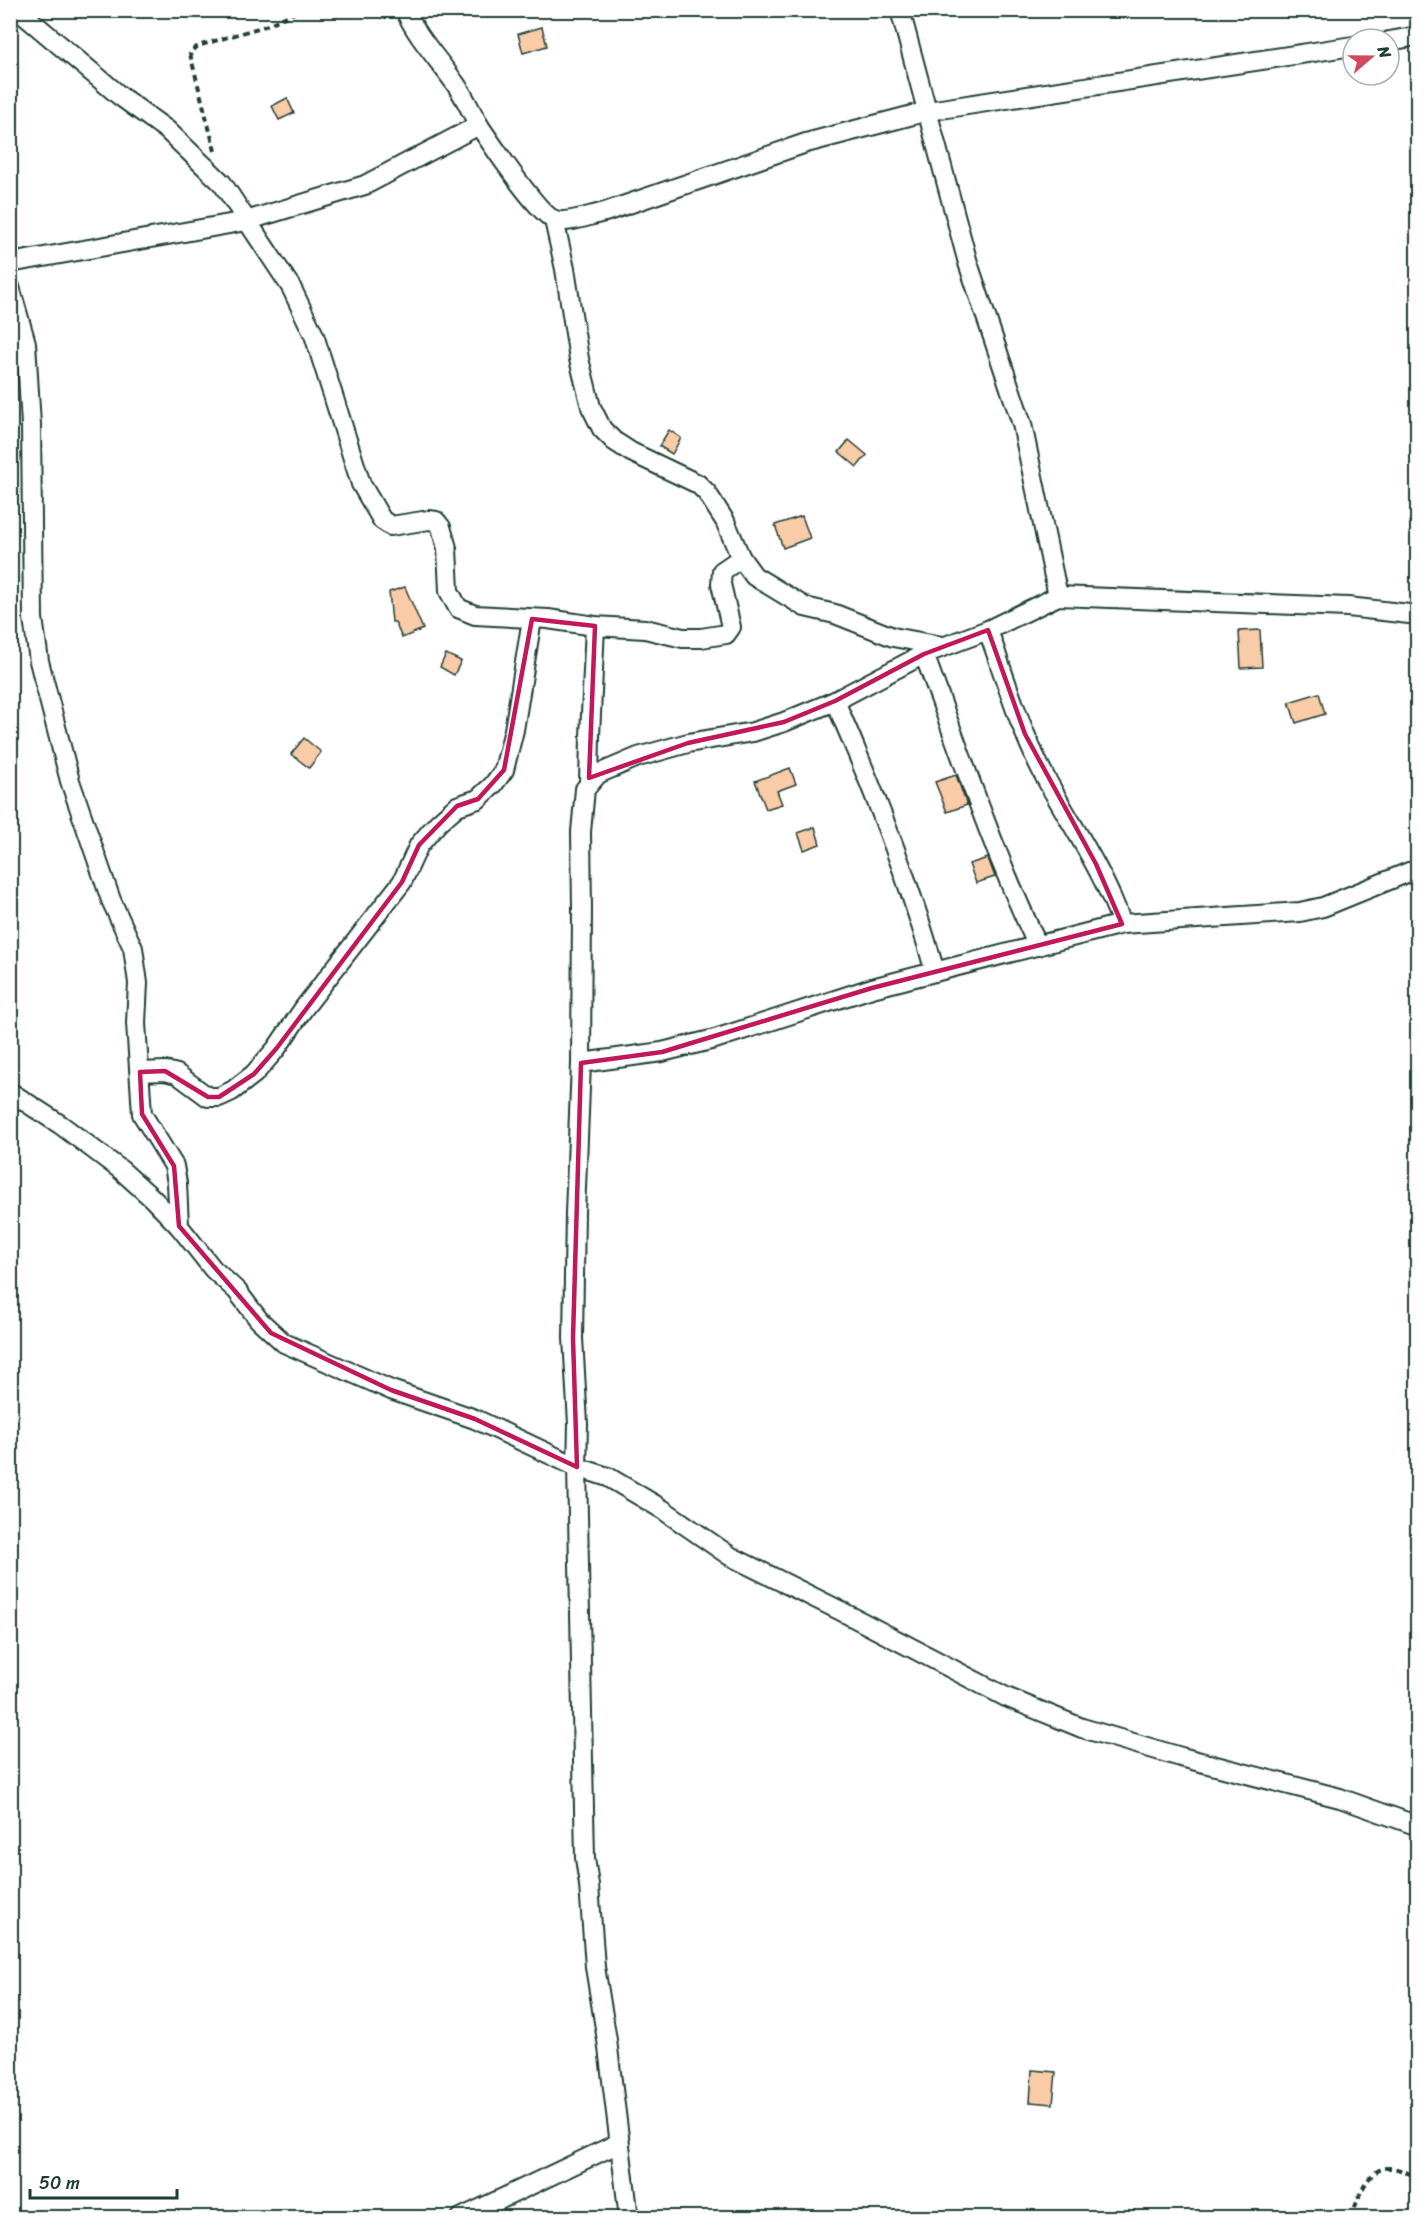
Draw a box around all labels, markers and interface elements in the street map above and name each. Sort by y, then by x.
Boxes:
north arrow [1341,27,1401,87]
text: N [1369,41,1400,63]
scale bar [30,2162,177,2200]
text: 50 m [39,2167,80,2199]

